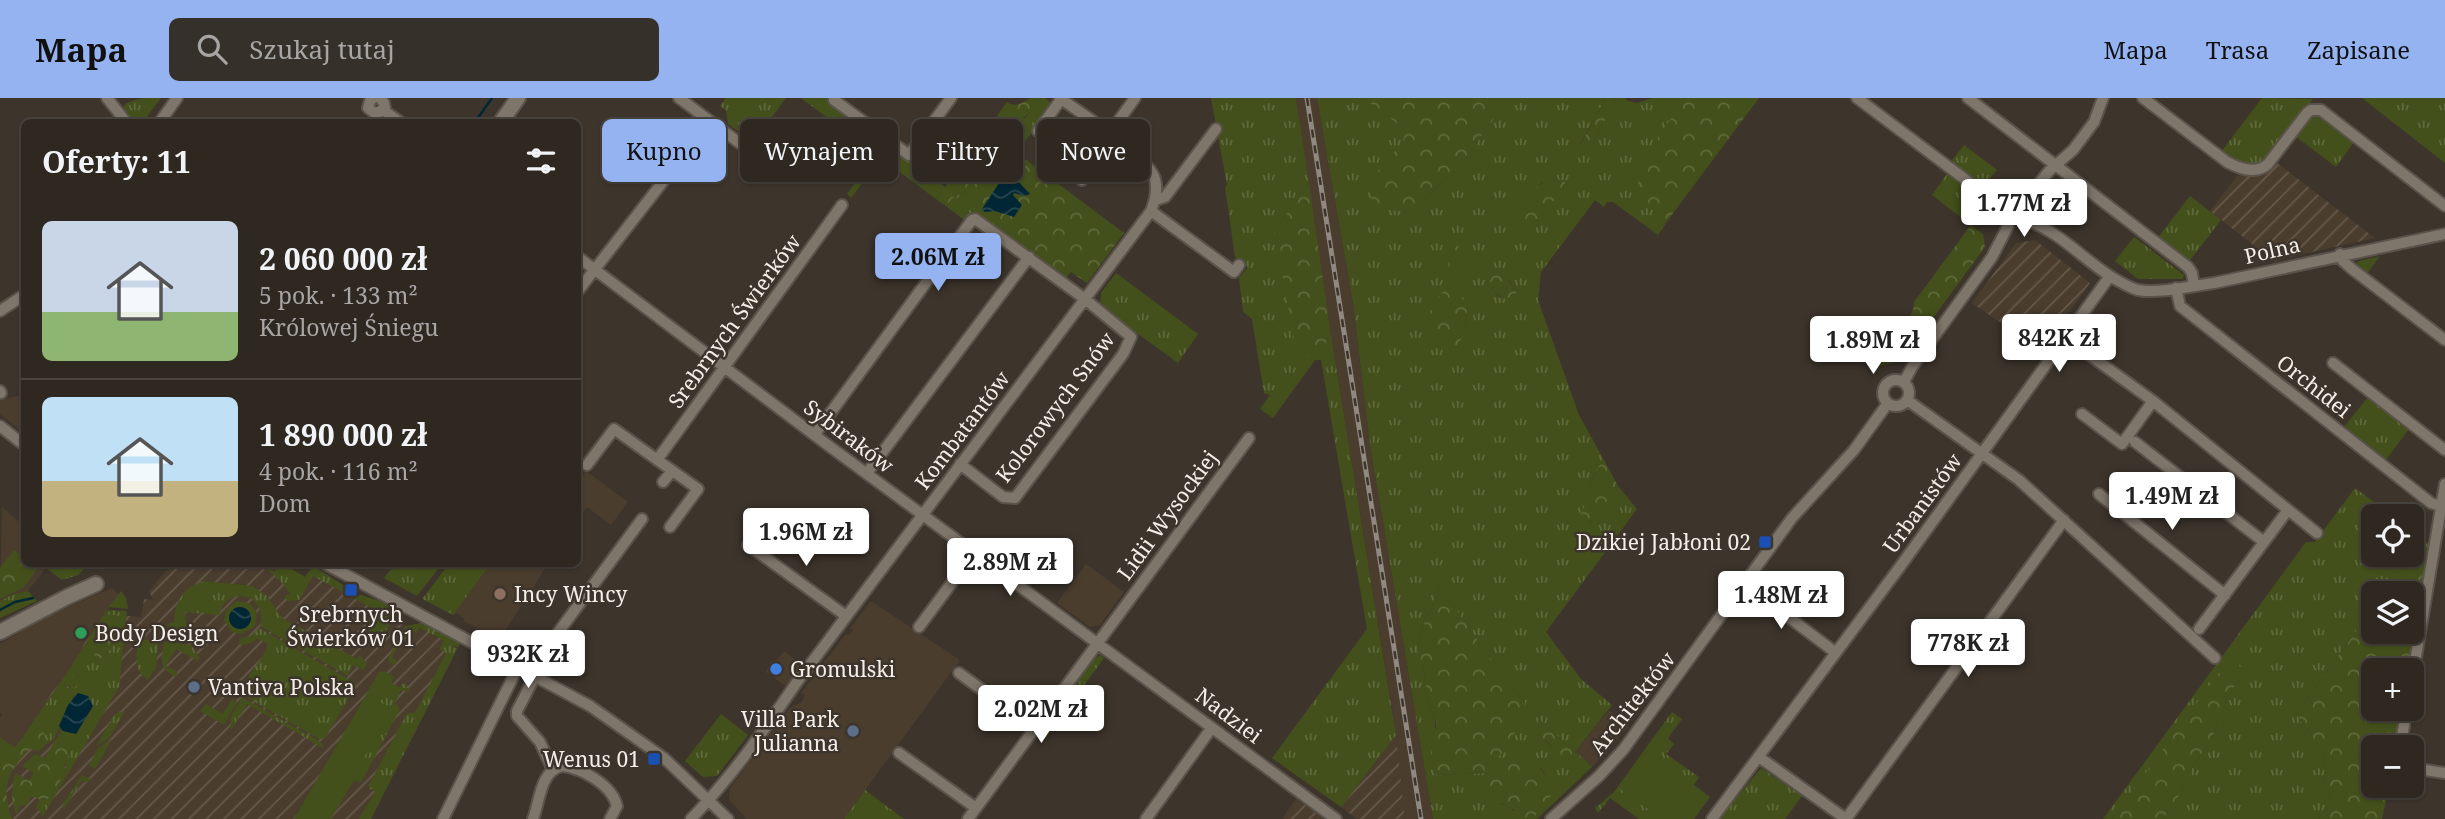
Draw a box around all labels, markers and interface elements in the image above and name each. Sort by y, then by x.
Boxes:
search box [169,18,659,81]
text: Mapa [35,27,127,72]
icon: search [193,30,231,68]
text: Szukaj tutaj [249,31,395,67]
text: Mapa [2104,33,2168,66]
text: Trasa [2206,33,2269,66]
text: Zapisane [2307,33,2410,66]
chip: Kupno [602,119,726,182]
chip: Wynajem [740,119,898,182]
chip: Filtry [912,119,1023,182]
chip: Nowe [1037,119,1150,182]
text: Oferty: 11 [42,141,191,182]
icon: filters [522,142,560,180]
pin: 1.77M zł [1952,180,2096,239]
text: 1.77M zł [1977,186,2071,218]
street label: Srebrnych Świerków [661,228,807,414]
street label: Polna [2241,230,2303,270]
pin: 2.06M zł [866,234,1010,293]
text: 2 060 000 zł [259,238,427,279]
text: 2.06M zł [891,240,985,272]
icon: home [98,249,182,333]
text: 5 pok. · 133 m² [259,279,418,311]
text: Królowej Śniegu [259,311,439,343]
pin: 842K zł [1994,314,2124,374]
pin: 1.89M zł [1801,316,1945,376]
text: 842K zł [2018,321,2100,353]
text: 1.89M zł [1826,323,1920,355]
street label: Kolorowych Snów [989,325,1121,488]
street label: Orchidei [2271,348,2357,424]
street label: Kombatantów [908,364,1016,495]
street label: Sybiraków [798,393,900,480]
text: 1 890 000 zł [259,414,427,455]
icon: home [98,425,182,509]
street label: Lidii Wysockiej [1110,445,1224,585]
street label: Urbanistów [1876,447,1968,559]
text: 4 pok. · 116 m² [259,455,418,487]
pin: 1.49M zł [2100,472,2244,532]
text: 1.49M zł [2125,479,2219,511]
text: Dom [259,487,311,519]
map controls [2361,504,2424,798]
button: locate [2361,504,2424,567]
pin: 1.96M zł [734,508,878,568]
text: 1.96M zł [759,515,853,547]
place label: Dzikiej Jabłoni 02 [1576,528,1751,556]
marker: Dzikiej Jabłoni 02 [1757,534,1773,550]
pin: 2.89M zł [938,538,1082,598]
text: 2.89M zł [963,545,1057,577]
pin: 1.48M zł [1709,572,1853,631]
text: 1.48M zł [1734,578,1828,610]
place label: Incy Wincy [514,580,627,608]
button: layers [2361,581,2424,644]
marker: Srebrnych Świerków 01 [343,582,359,598]
marker: Incy Wincy [492,586,508,602]
place label: Srebrnych Świerków 01 [287,600,415,652]
place label: Body Design [95,619,219,647]
pin: 778K zł [1903,620,2033,679]
marker: Body Design [73,625,89,641]
text: 778K zł [1927,626,2009,658]
pin: 932K zł [463,630,593,690]
text: 932K zł [487,637,569,669]
street label: Architektów [1583,645,1682,760]
place label: Gromulski [790,655,895,683]
button: + [2361,658,2424,721]
marker: Gromulski [768,661,784,677]
place label: Vantiva Polska [208,673,355,701]
marker: Vantiva Polska [186,679,202,695]
street label: Nadziei [1190,681,1268,749]
pin: 2.02M zł [969,686,1113,745]
text: 2.02M zł [994,692,1088,724]
place label: Villa Park Julianna [741,705,840,757]
marker: Villa Park Julianna [845,723,861,739]
button: − [2361,735,2424,798]
place label: Wenus 01 [543,745,640,773]
marker: Wenus 01 [646,751,662,767]

